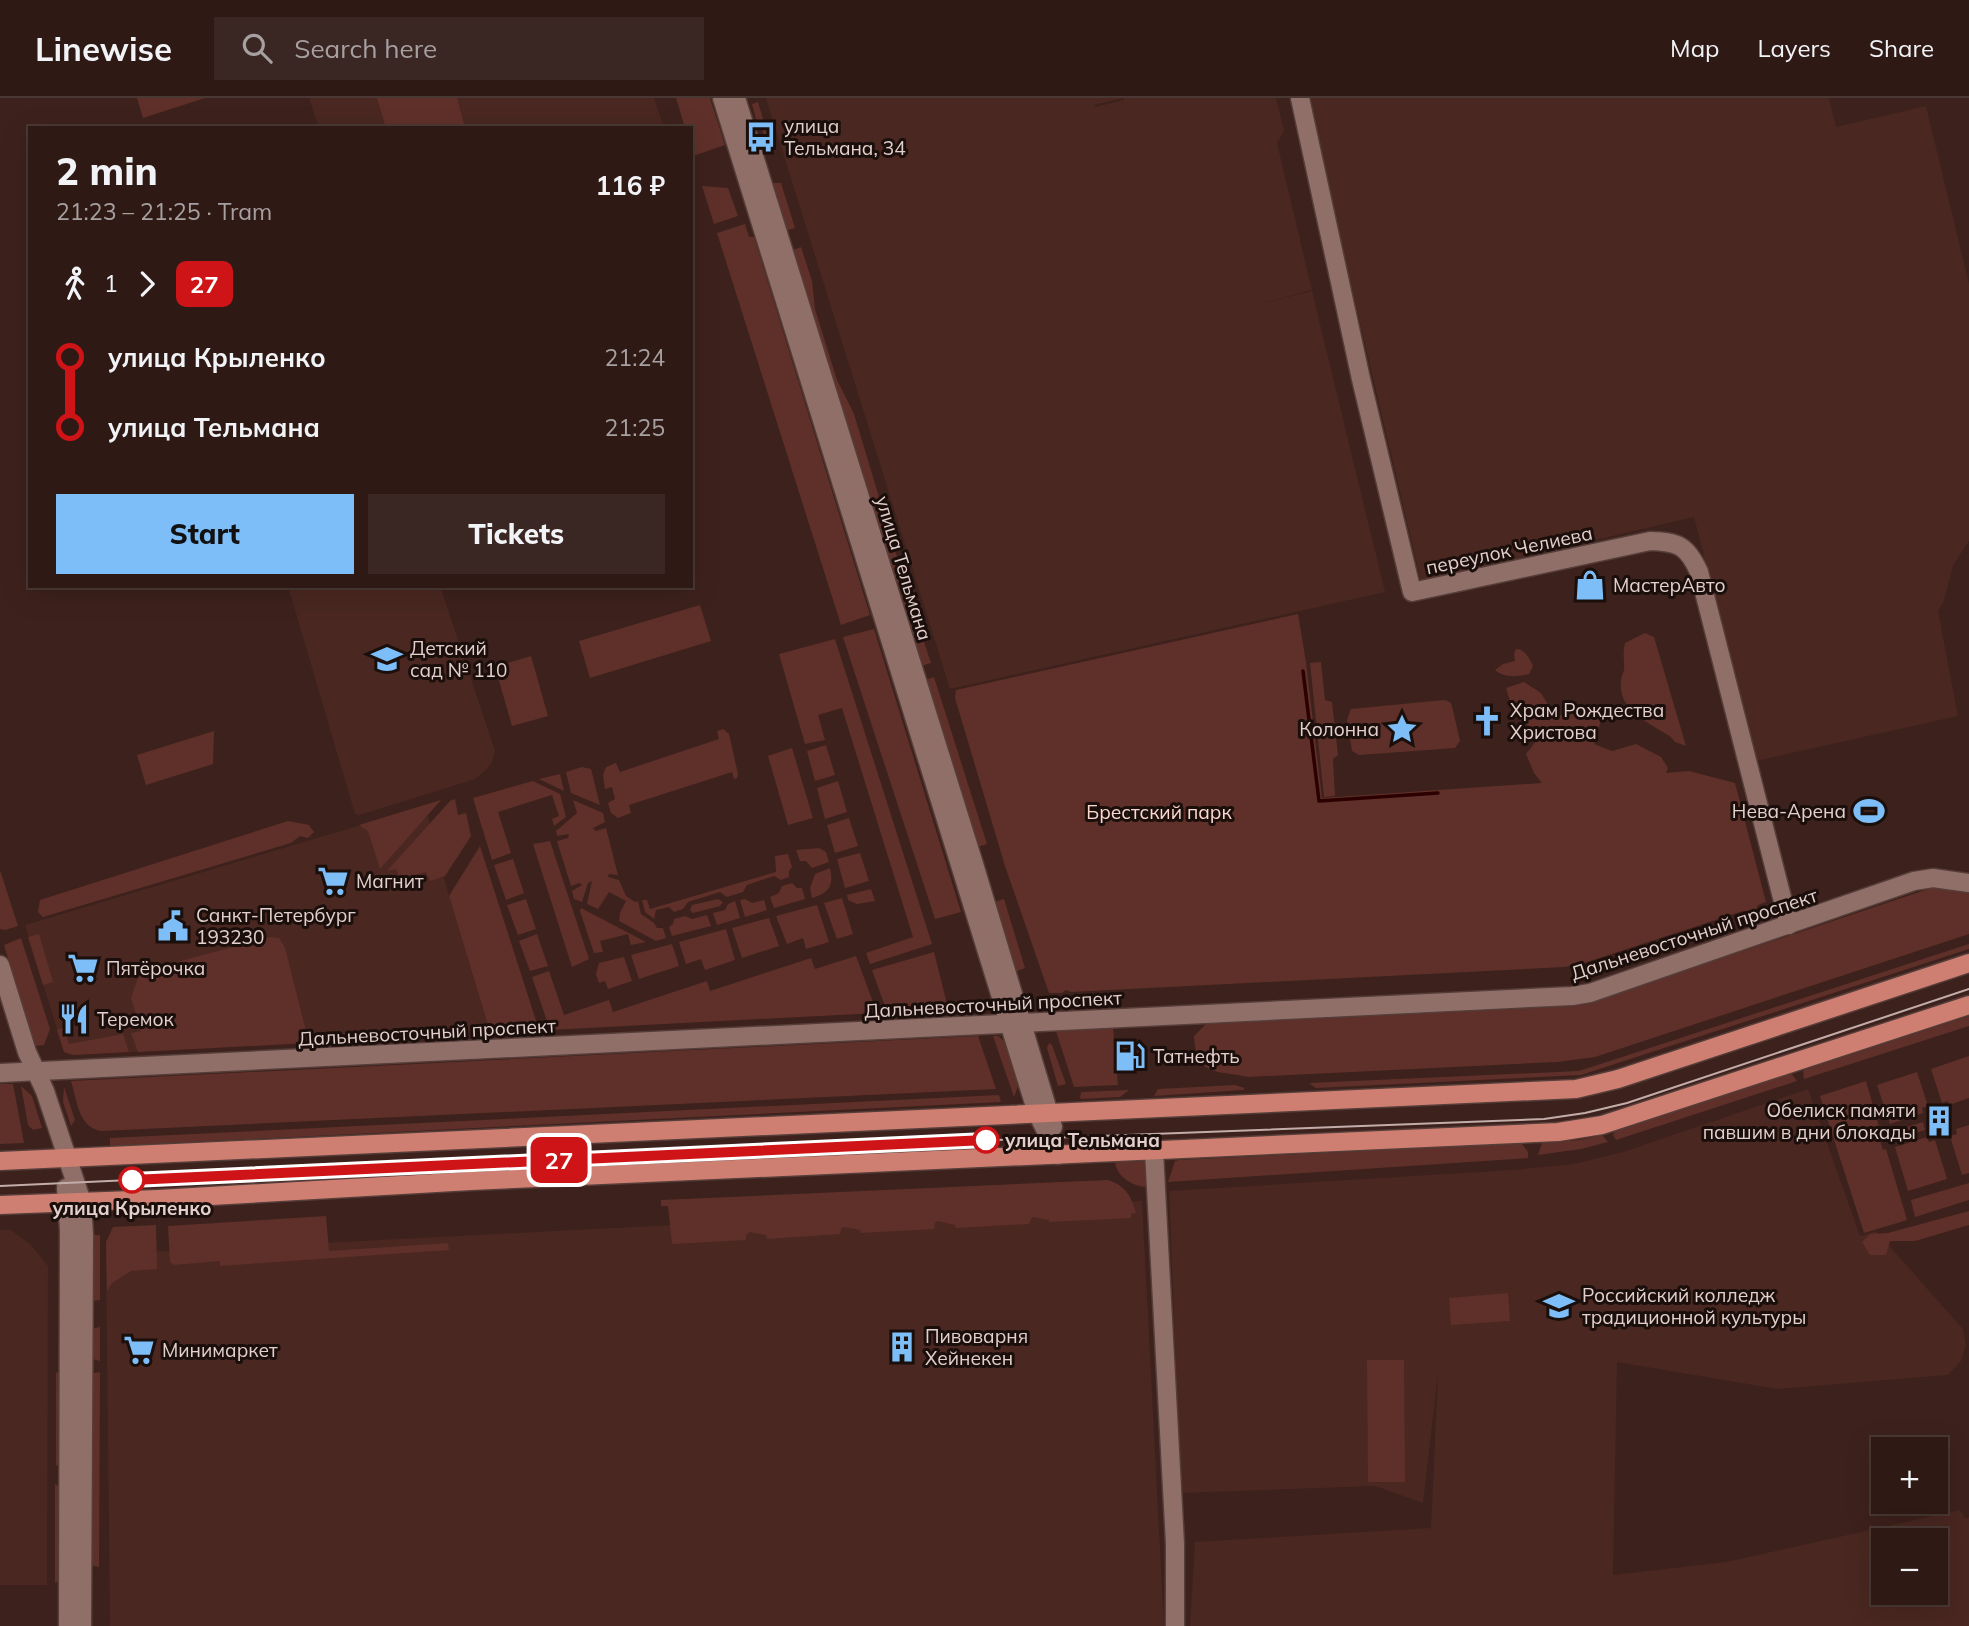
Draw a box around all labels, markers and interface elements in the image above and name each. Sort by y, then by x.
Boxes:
search box [214,17,704,80]
text: Linewise [35,28,172,69]
icon: search [238,29,276,67]
text: Search here [294,32,437,65]
text: Map [1670,33,1719,63]
text: Layers [1757,33,1831,63]
text: Share [1869,33,1934,63]
place label: улица Тельмана, 34 [784,114,906,160]
bus stop icon: улица Тельмана, 34 [744,120,778,154]
text: 2 min [56,147,158,195]
text: 116 ₽ [595,169,665,202]
text: 21:23 – 21:25 · Tram [56,197,272,226]
icon: walk [56,265,94,303]
icon: forward [128,265,166,303]
text: 1 [104,269,118,298]
text: 27 [190,269,219,299]
text: улица Крыленко [108,341,326,374]
text: 21:24 [605,343,665,372]
text: улица Тельмана [108,411,320,444]
text: 21:25 [605,413,665,442]
street label: улица Тельмана [871,493,937,643]
button: Start [56,494,354,574]
button: Tickets [368,494,665,574]
street label: переулок Челиева [1423,521,1595,579]
shop icon: МастерАвто [1573,568,1607,602]
place label: МастерАвто [1613,573,1726,597]
place label: Детский сад № 110 [410,636,508,682]
school or university icon: Детский сад № 110 [370,642,404,676]
place label: Храм Рождества Христова [1510,698,1664,744]
church icon: Храм Рождества Христова [1470,704,1504,738]
place icon: Колонна [1385,712,1419,746]
place label: Колонна [1299,717,1379,741]
sports icon: Нева-Арена [1852,794,1886,828]
place label: Нева-Арена [1732,799,1846,823]
park label: Брестский парк [1086,800,1232,824]
supermarket icon: Магнит [316,864,350,898]
place label: Магнит [356,869,424,893]
street label: Дальневосточный проспект [1568,883,1821,985]
place label: Санкт-Петербург 193230 [196,903,356,949]
public building icon: Санкт-Петербург 193230 [156,909,190,943]
supermarket icon: Пятёрочка [66,951,100,985]
place label: Пятёрочка [106,956,205,980]
street label: Дальневосточный проспект [864,985,1123,1023]
restaurant icon: Теремок [57,1002,91,1036]
place label: Теремок [97,1007,174,1031]
street label: Дальневосточный проспект [298,1013,557,1051]
fuel station icon: Татнефть [1113,1039,1147,1073]
place label: Татнефть [1153,1044,1240,1068]
place label: Обелиск памяти павшим в дни блокады [1703,1098,1916,1144]
building icon: Обелиск памяти павшим в дни блокады [1922,1104,1956,1138]
marker: улица Тельмана [973,1127,999,1153]
place label: улица Тельмана [1005,1128,1160,1152]
line badge: 27 [528,1137,590,1183]
text: 27 [545,1145,573,1175]
marker: улица Крыленко [119,1167,145,1193]
place label: улица Крыленко [52,1196,212,1220]
place label: Российский колледж традиционной культуры [1582,1283,1806,1329]
school or university icon: Российский колледж традиционной культуры [1542,1289,1576,1323]
place label: Пивоварня Хейнекен [925,1324,1028,1370]
building icon: Пивоварня Хейнекен [885,1330,919,1364]
supermarket icon: Минимаркет [122,1333,156,1367]
place label: Минимаркет [162,1338,278,1362]
map controls [1871,1437,1948,1605]
button: + [1871,1437,1948,1514]
button: − [1871,1528,1948,1605]

